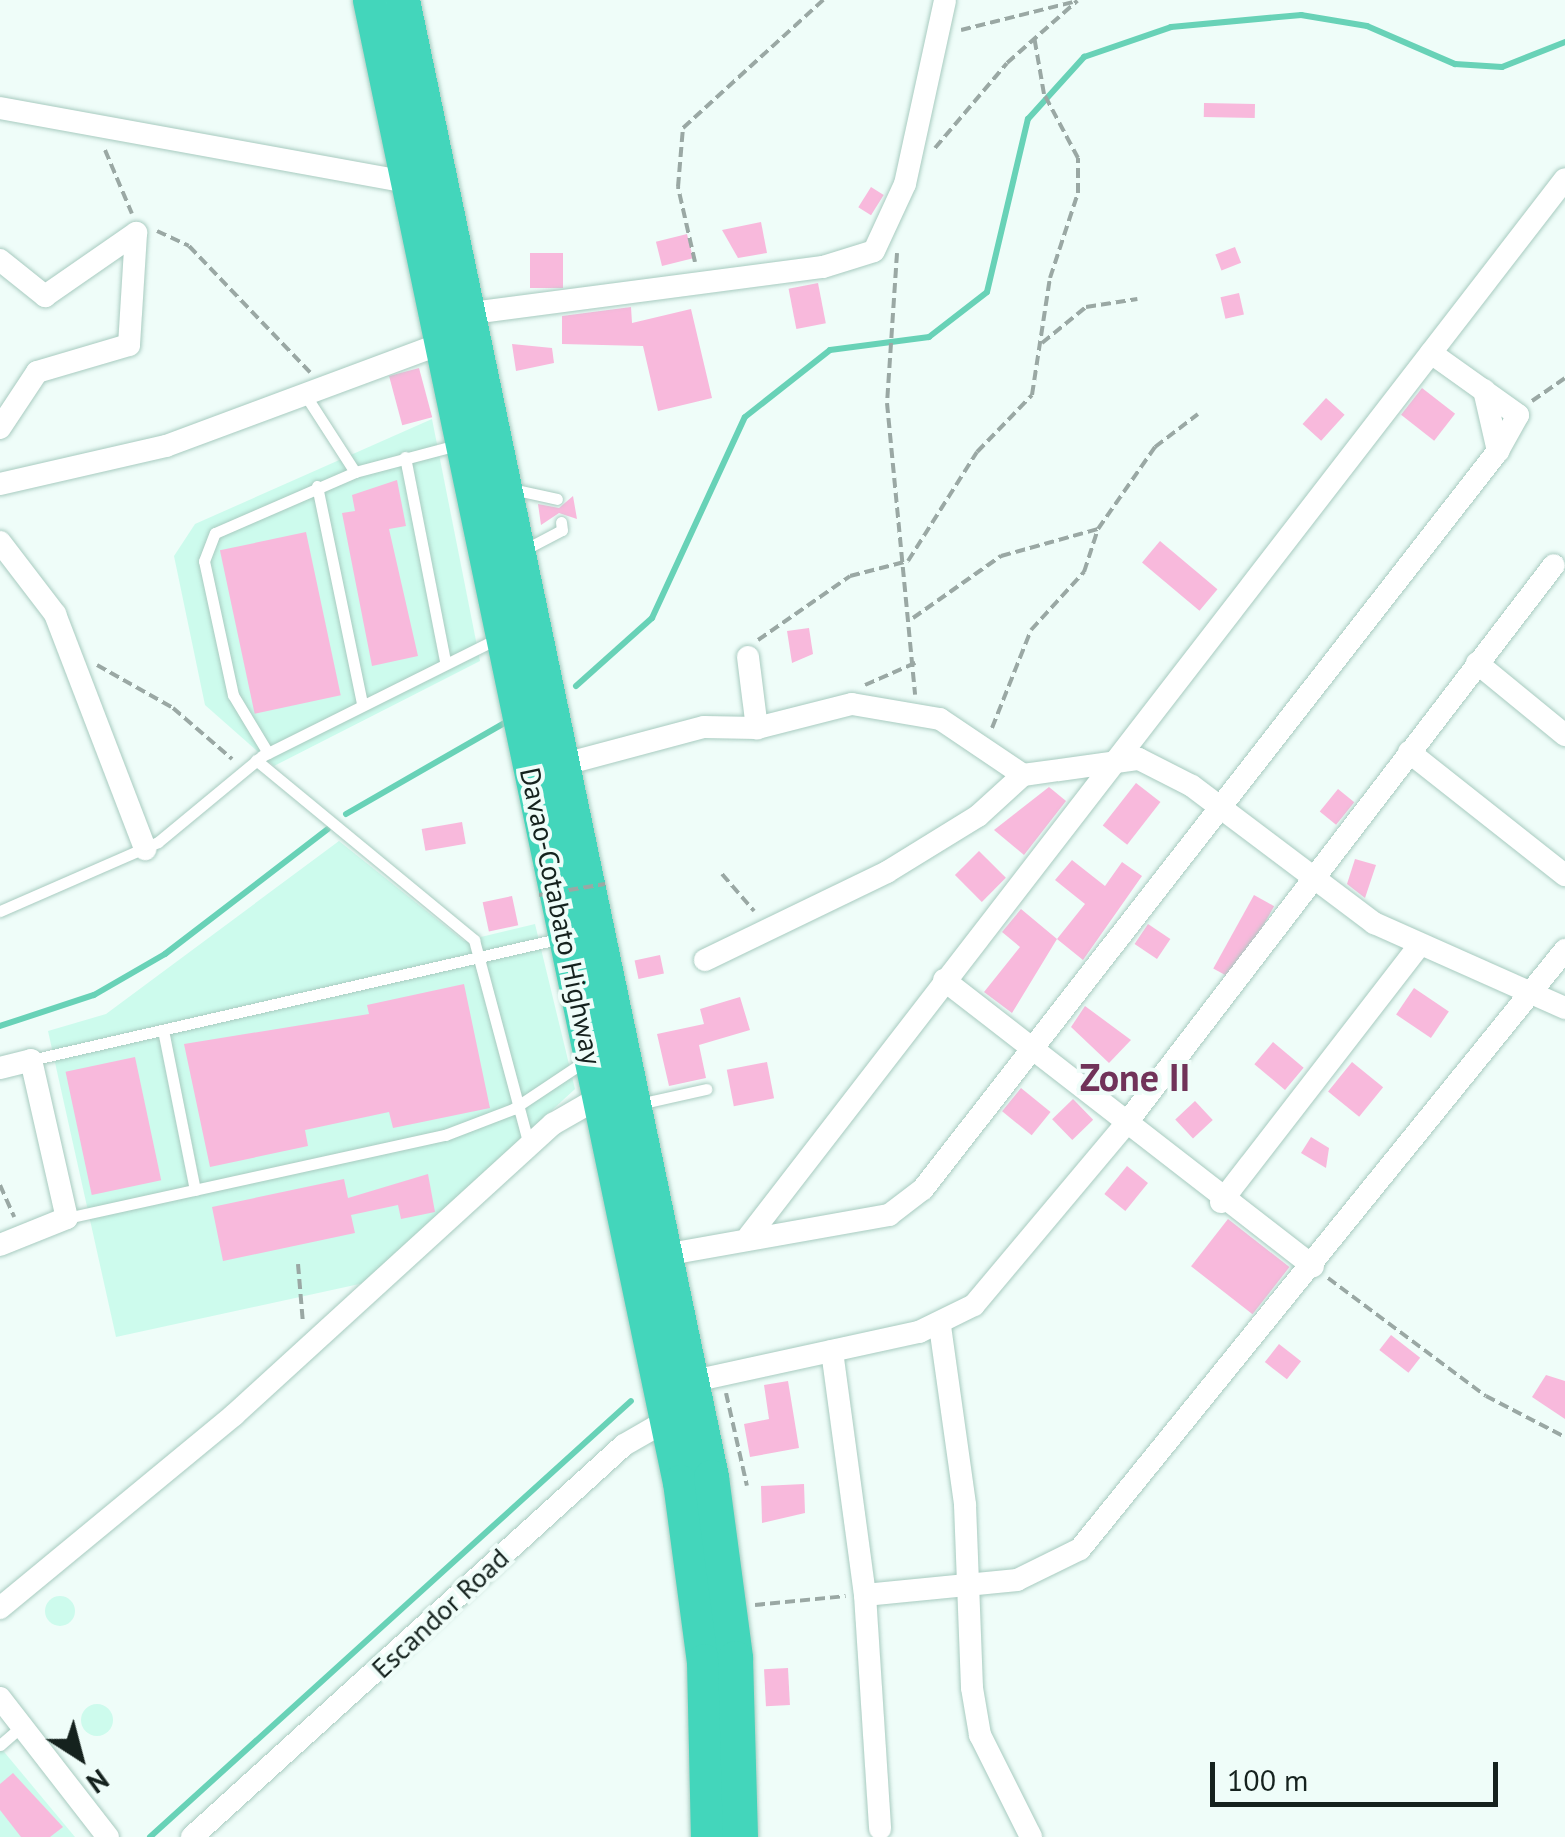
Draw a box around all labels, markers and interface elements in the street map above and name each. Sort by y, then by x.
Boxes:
street label: Davao-Cotabato Highway [513,764,609,1068]
district label: Zone II [1080,1054,1190,1100]
street label: Escandor Road [365,1541,515,1685]
north arrow [30,1707,130,1807]
scale bar [1215,1742,1502,1804]
text: 100 m [1227,1760,1308,1799]
text: N [80,1761,116,1802]

